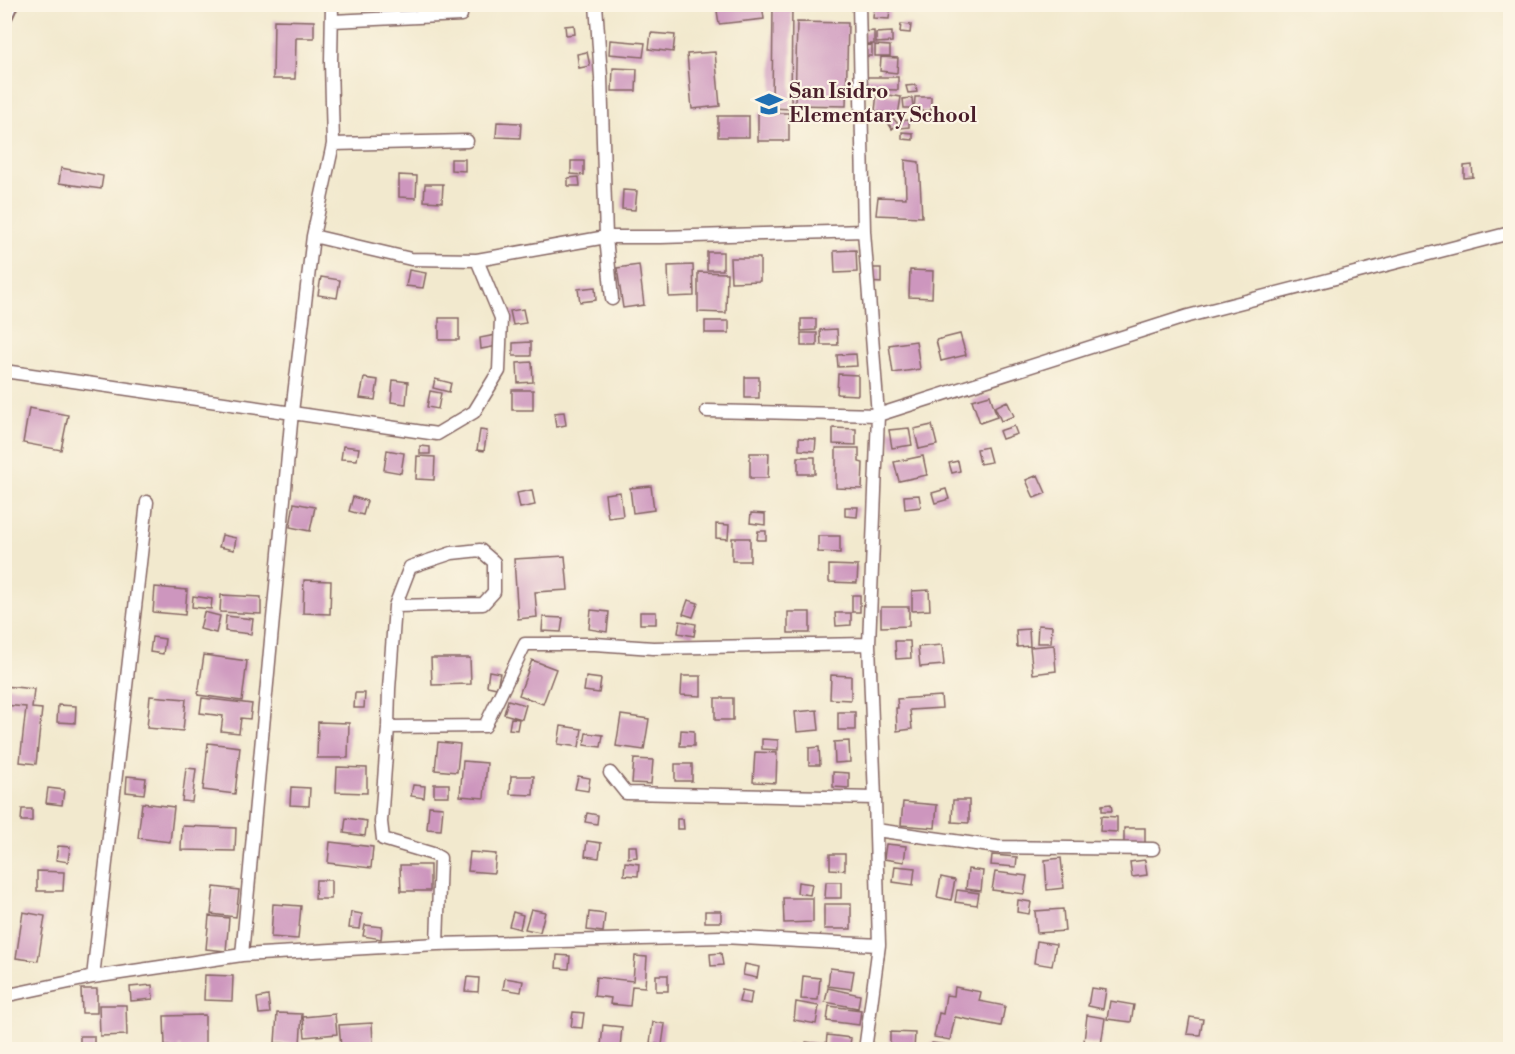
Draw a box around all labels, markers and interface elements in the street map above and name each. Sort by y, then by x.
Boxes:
place label: San Isidro Elementary School [789,79,977,129]
school or university icon: San Isidro Elementary School [754,89,784,119]

